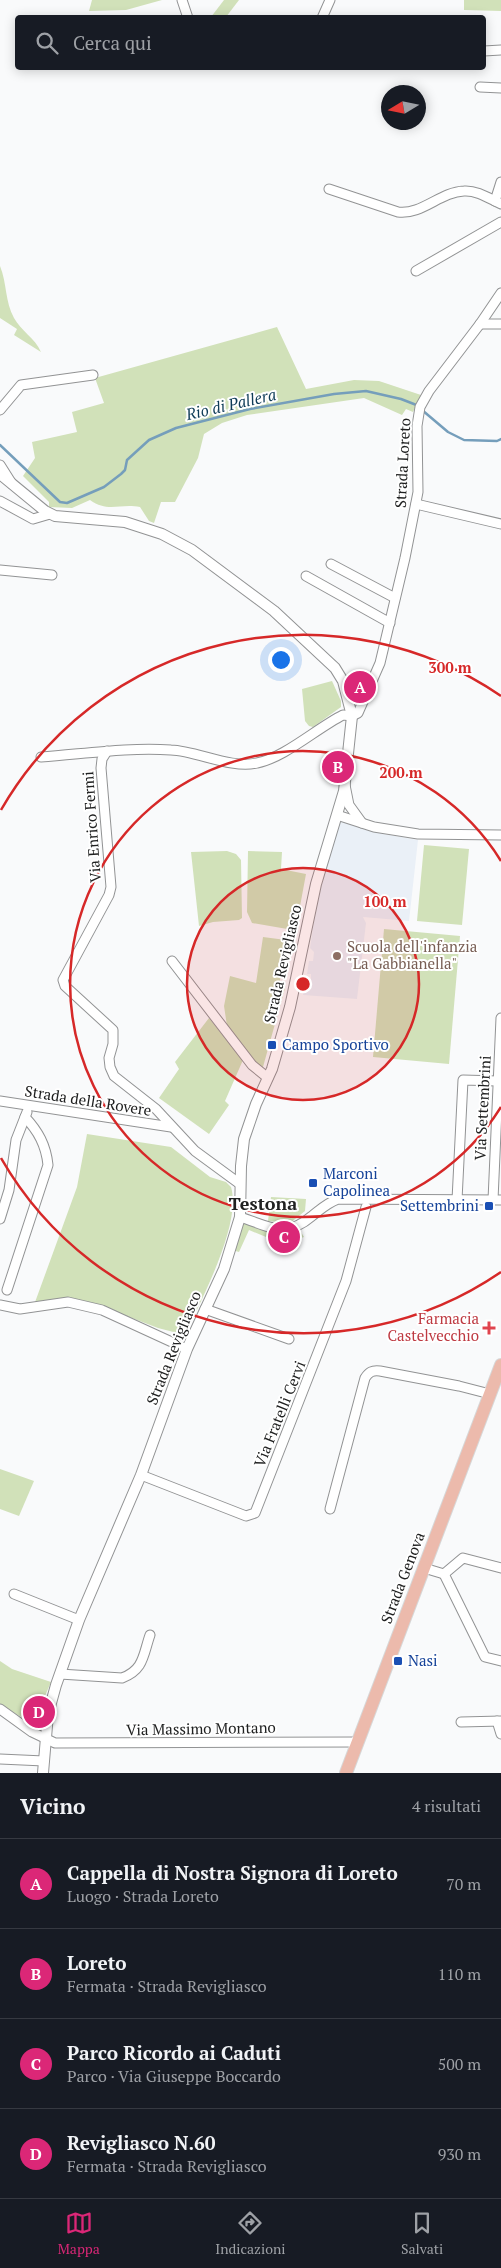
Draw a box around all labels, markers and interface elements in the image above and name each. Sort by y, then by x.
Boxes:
search box [15,15,486,70]
icon: search [33,29,61,57]
text: Cerca qui [73,30,152,55]
north arrow [381,85,426,130]
water label: Rio di Pallera [183,383,278,425]
street label: Strada Loreto [390,417,414,509]
your location [268,647,294,673]
text: 300 m [428,657,472,677]
pin: A [344,668,376,706]
pin: B [322,748,354,786]
text: 200 m [379,762,423,782]
street label: Via Enrico Fermi [77,771,105,883]
text: 100 m [363,891,407,911]
street label: Strada Revigliasco [259,903,305,1025]
place label: Scuola dell'infanzia "La Gabbianella" [347,936,478,973]
marker: Scuola dell'infanzia "La Gabbianella" [331,950,343,962]
centre of rings [294,975,312,993]
place label: Campo Sportivo [282,1034,389,1054]
marker: Campo Sportivo [266,1039,278,1051]
street label: Via Settembrini [469,1055,495,1161]
street label: Strada della Rovere [23,1080,153,1120]
place label: Marconi Capolinea [323,1163,391,1200]
marker: Marconi Capolinea [307,1177,319,1189]
district label: Testona [229,1191,297,1215]
place label: Settembrini [400,1195,479,1215]
marker: Settembrini [483,1200,495,1212]
pin: C [268,1218,300,1256]
street label: Strada Revigliasco [141,1288,205,1408]
place label: Farmacia Castelvecchio [387,1308,479,1345]
marker: Farmacia Castelvecchio [483,1322,495,1334]
street label: Via Fratelli Cervi [249,1358,309,1470]
street label: Strada Genova [375,1529,429,1626]
place label: Nasi [408,1650,438,1670]
marker: Nasi [392,1655,404,1667]
pin: D [23,1693,55,1731]
street label: Via Massimo Montano [126,1717,276,1739]
text: Vicino [20,1792,86,1820]
text: 4 risultati [412,1795,481,1817]
text: Cappella di Nostra Signora di Loreto [67,1860,398,1885]
text: A [30,1873,42,1895]
text: 70 m [446,1873,481,1895]
text: Luogo · Strada Loreto [67,1885,219,1907]
text: Loreto [67,1950,127,1975]
text: B [31,1963,41,1985]
text: 110 m [438,1963,481,1985]
text: Fermata · Strada Revigliasco [67,1975,267,1997]
text: Parco Ricordo ai Caduti [67,2040,281,2065]
text: C [31,2053,41,2075]
text: 500 m [438,2053,481,2075]
text: Parco · Via Giuseppe Boccardo [67,2065,281,2087]
text: Revigliasco N.60 [67,2130,216,2155]
text: D [30,2143,42,2165]
text: 930 m [438,2143,481,2165]
text: Fermata · Strada Revigliasco [67,2155,267,2177]
tab: Mappa [58,2209,100,2258]
tab: Indicazioni [215,2209,285,2258]
tab: Salvati [401,2209,443,2258]

